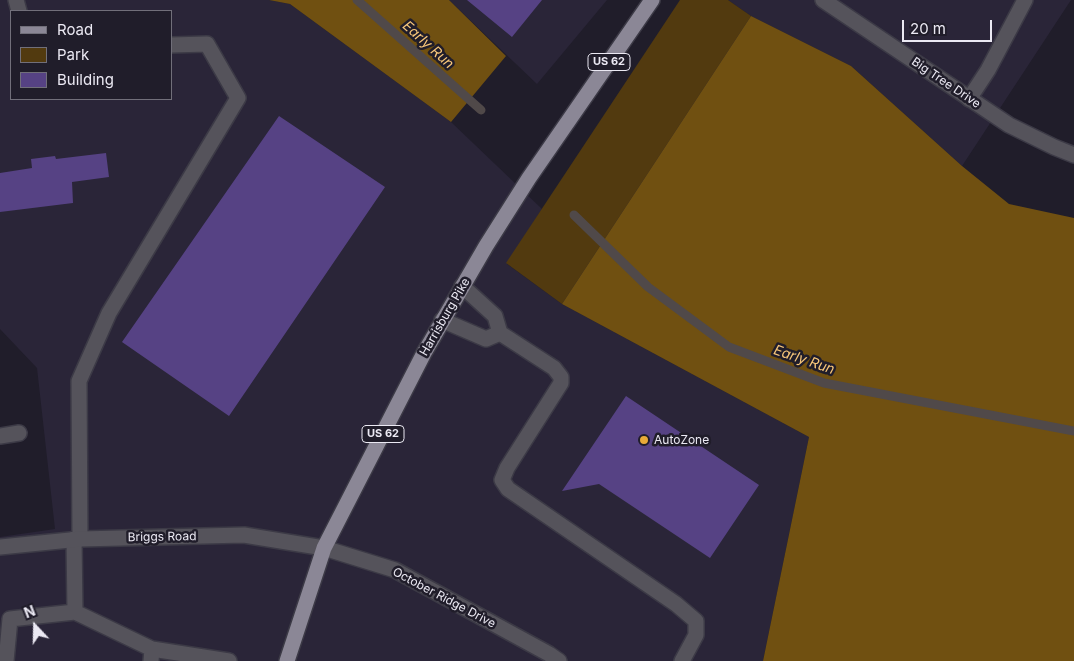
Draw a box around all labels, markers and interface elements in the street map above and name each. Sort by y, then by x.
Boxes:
legend [10,10,172,100]
scale bar [904,10,994,42]
water label: Early Run [399,18,457,72]
text: 20 m [910,19,946,38]
text: Road [57,20,93,39]
text: Park [57,45,89,64]
road number: US 62 [588,54,630,70]
street label: Big Tree Drive [909,55,983,111]
text: Building [57,70,114,89]
street label: Harrisburg Pike [417,275,473,359]
water label: Early Run [771,342,837,378]
road number: US 62 [362,426,404,442]
place label: AutoZone [654,433,709,447]
marker: AutoZone [638,434,650,446]
street label: Briggs Road [127,529,197,545]
street label: October Ridge Drive [390,565,498,631]
north arrow [10,601,60,651]
text: N [21,602,37,621]

